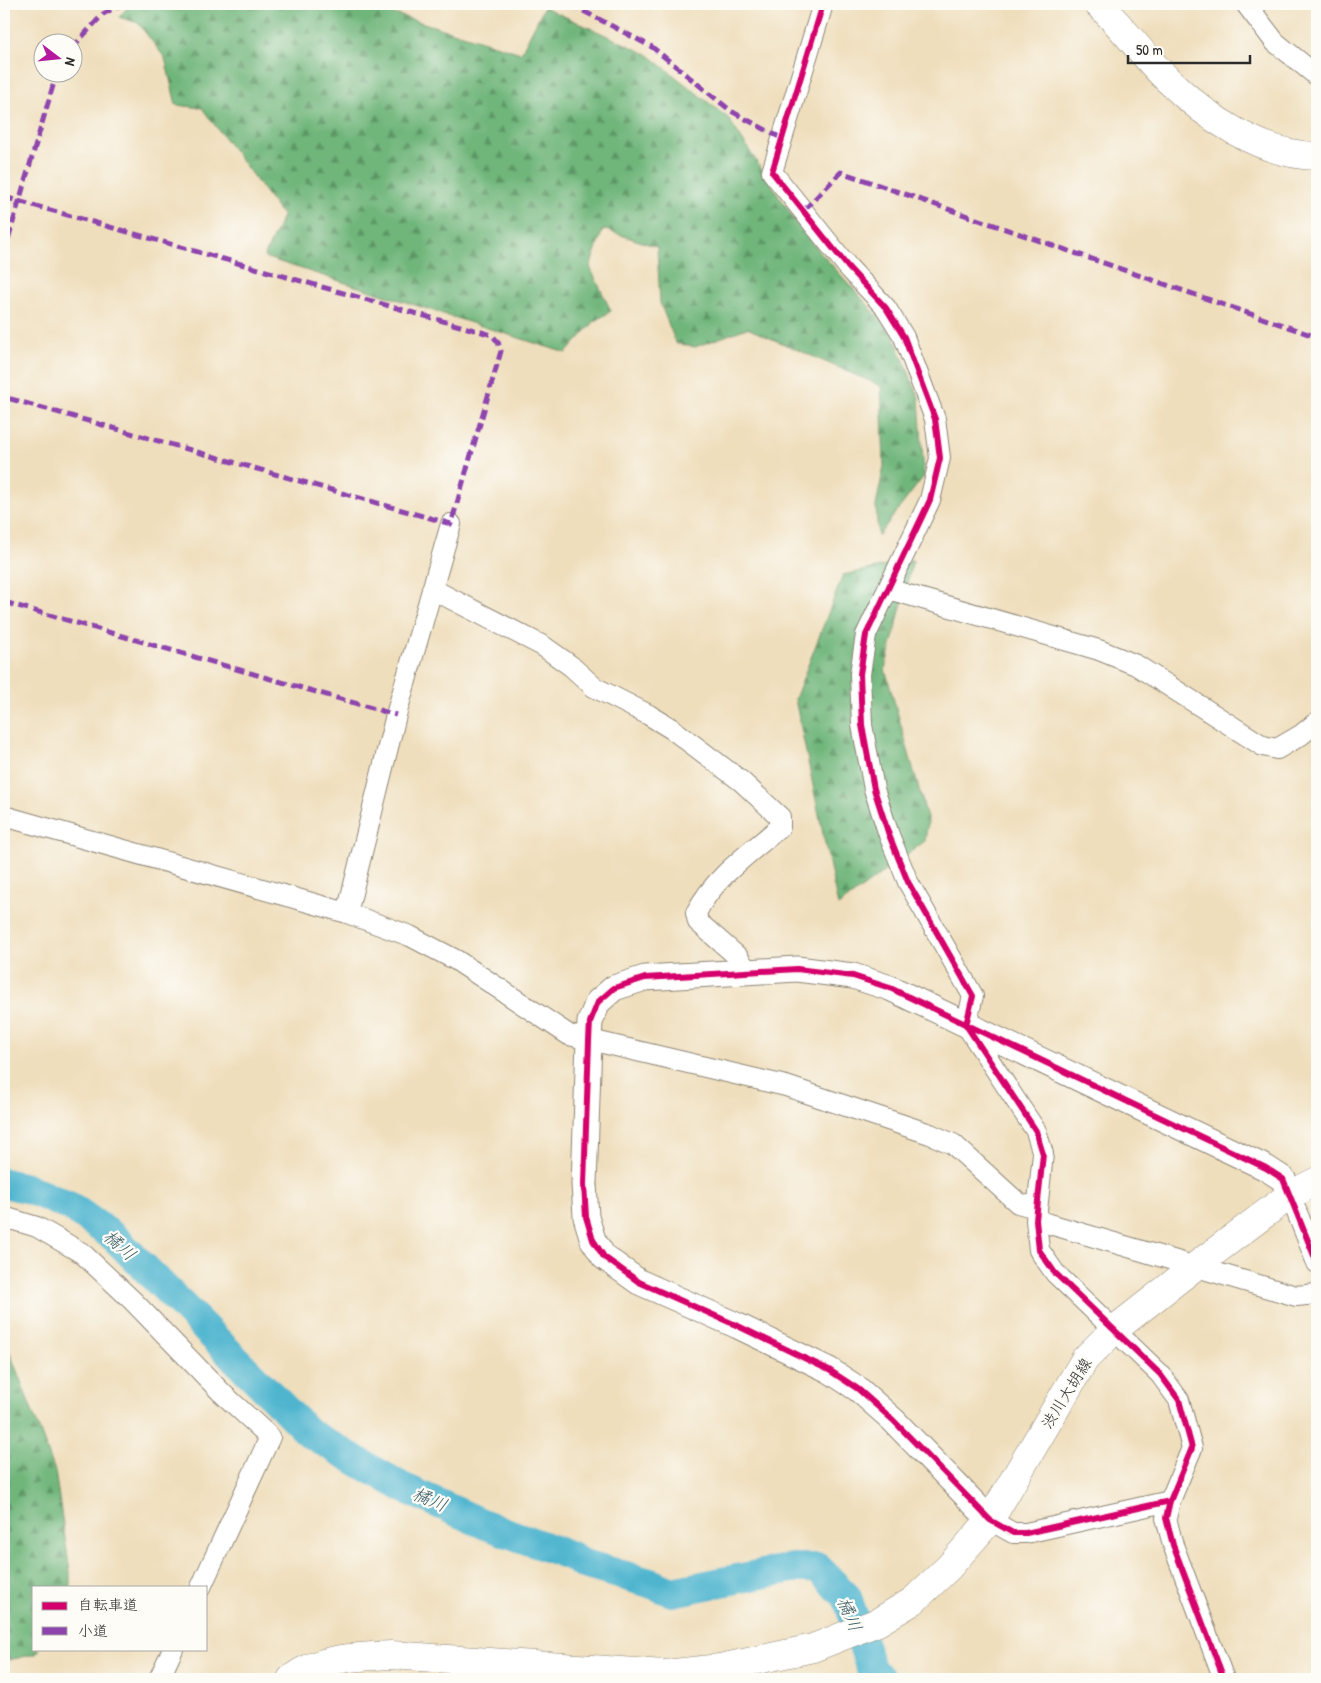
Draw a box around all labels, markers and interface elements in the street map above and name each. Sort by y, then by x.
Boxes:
north arrow [32,32,82,82]
scale bar [1128,32,1251,64]
text: 50 m [1136,39,1163,60]
text: N [61,56,81,68]
water label: 橘川 [98,1224,142,1266]
street label: 渋川大胡線 [1035,1353,1097,1433]
water label: 橘川 [409,1480,451,1518]
legend [32,1586,208,1650]
water label: 橘川 [831,1593,869,1635]
text: 自転車道 [78,1594,138,1615]
text: 小道 [78,1620,108,1641]

